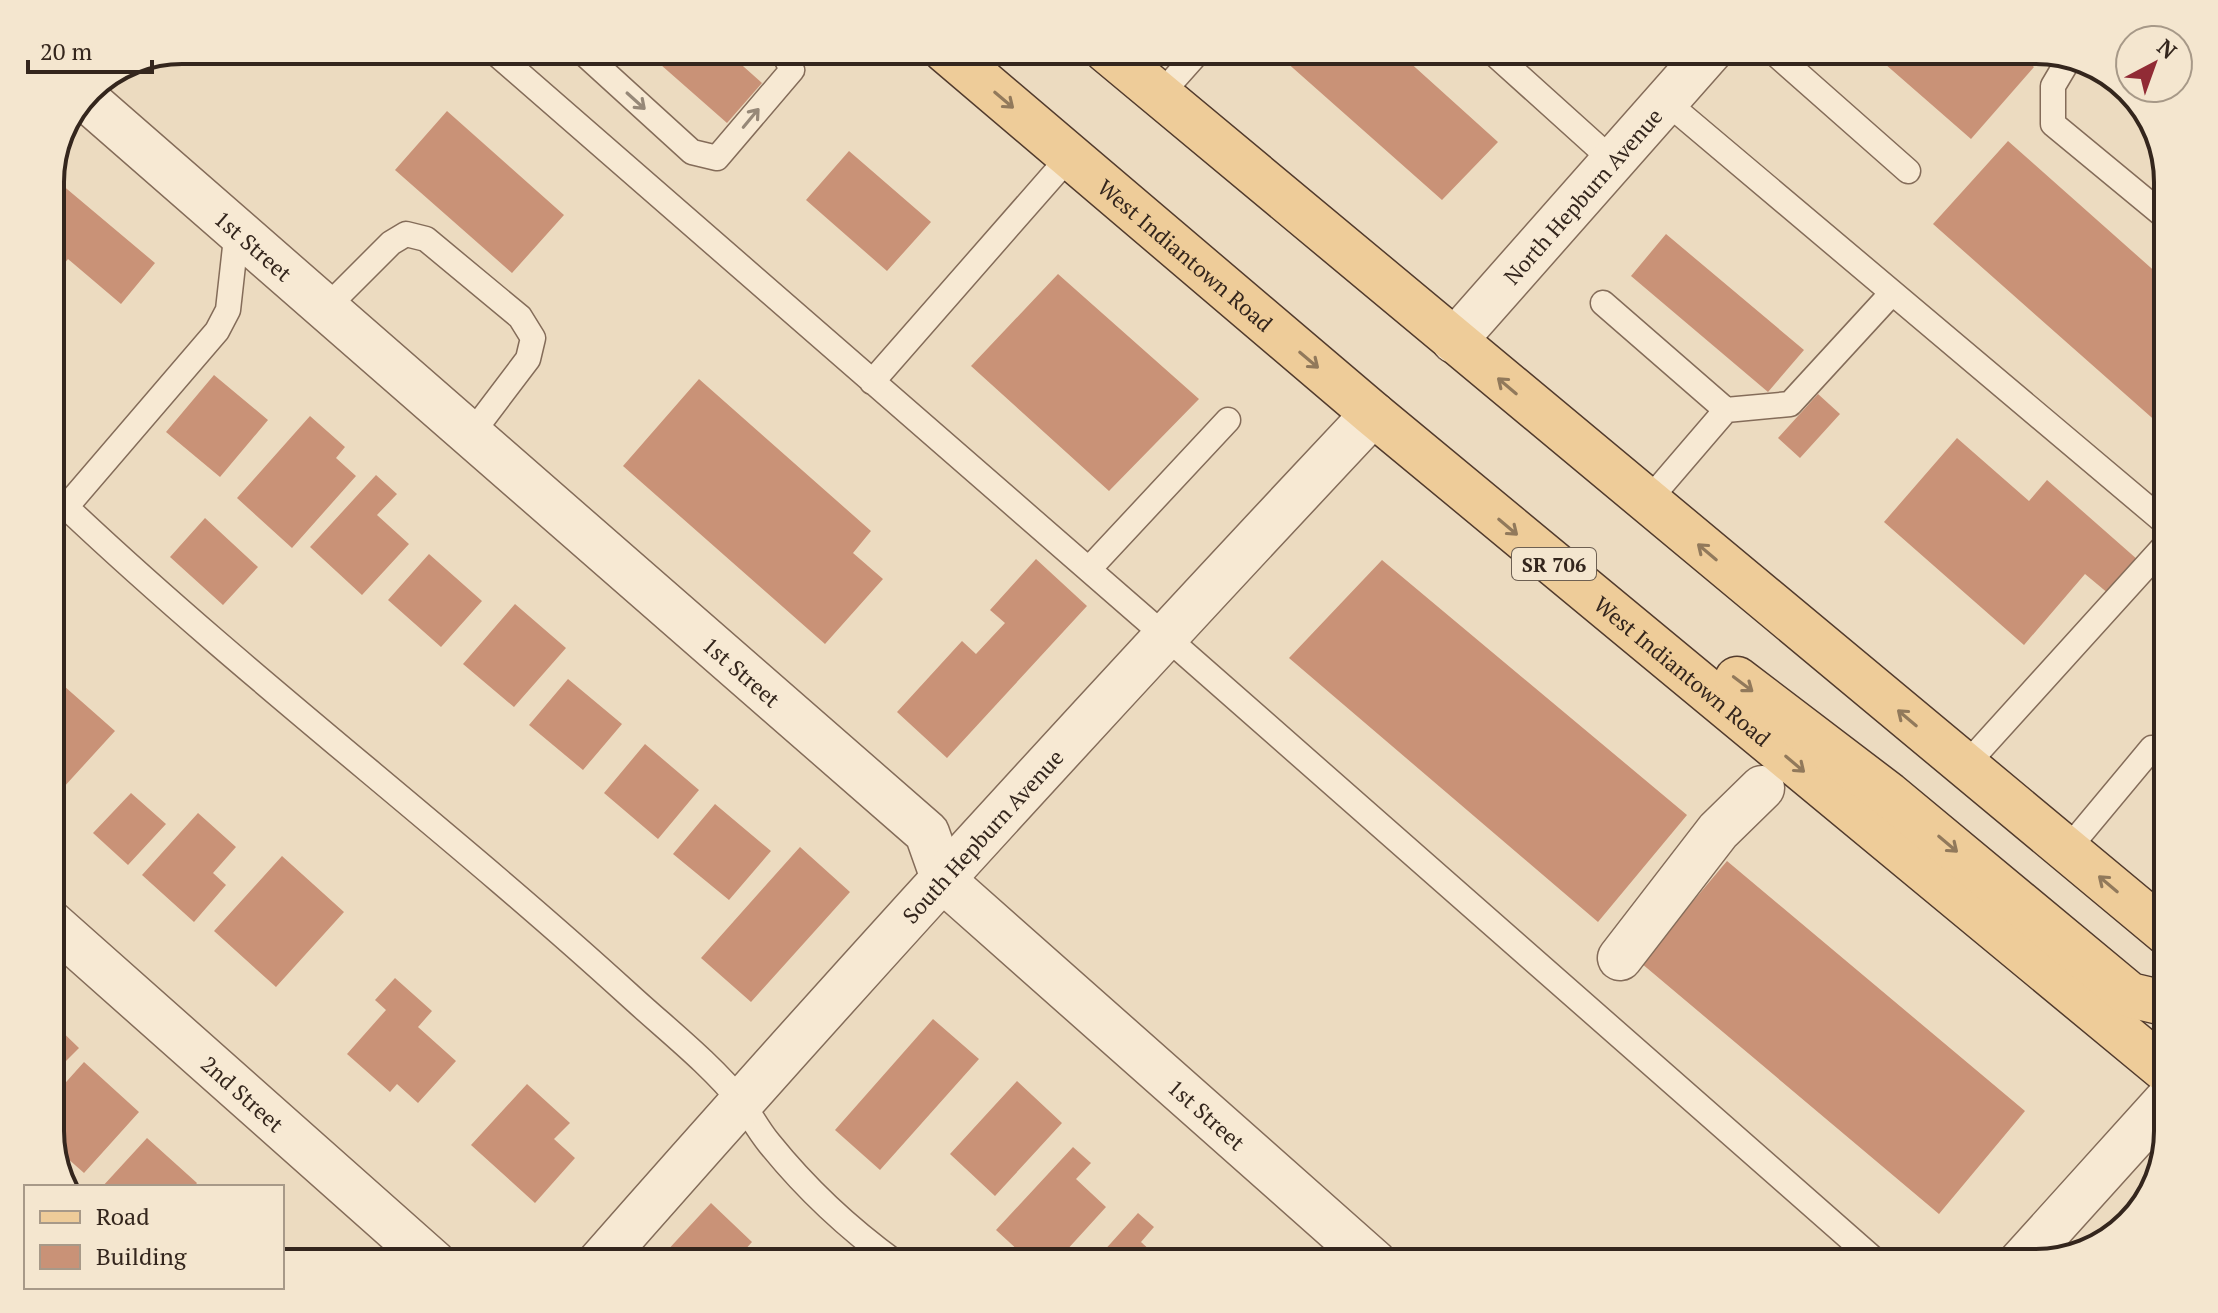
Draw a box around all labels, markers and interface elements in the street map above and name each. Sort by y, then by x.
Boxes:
scale bar [28,24,152,74]
north arrow [2114,24,2194,104]
text: N [2152,32,2183,65]
text: 20 m [40,35,92,67]
one-way arrow [994,91,1014,109]
one-way arrow [626,92,646,111]
street label: North Hepburn Avenue [1497,101,1668,290]
one-way arrow [742,109,760,129]
street label: West Indiantown Road [1092,172,1279,337]
street label: 1st Street [209,204,299,287]
one-way arrow [1298,351,1319,369]
one-way arrow [1498,377,1518,395]
one-way arrow [1498,517,1519,535]
one-way arrow [1698,543,1718,561]
road number: SR 706 [1512,548,1596,580]
street label: West Indiantown Road [1588,589,1777,752]
street label: 1st Street [697,630,787,713]
one-way arrow [1732,676,1754,692]
one-way arrow [1898,709,1918,727]
street label: South Hepburn Avenue [895,743,1069,929]
one-way arrow [1784,755,1805,773]
one-way arrow [1937,835,1958,853]
one-way arrow [2098,875,2119,893]
street label: 2nd Street [195,1049,290,1138]
street label: 1st Street [1162,1072,1252,1156]
legend [24,1185,284,1289]
text: Road [96,1200,150,1232]
text: Building [96,1240,187,1272]

